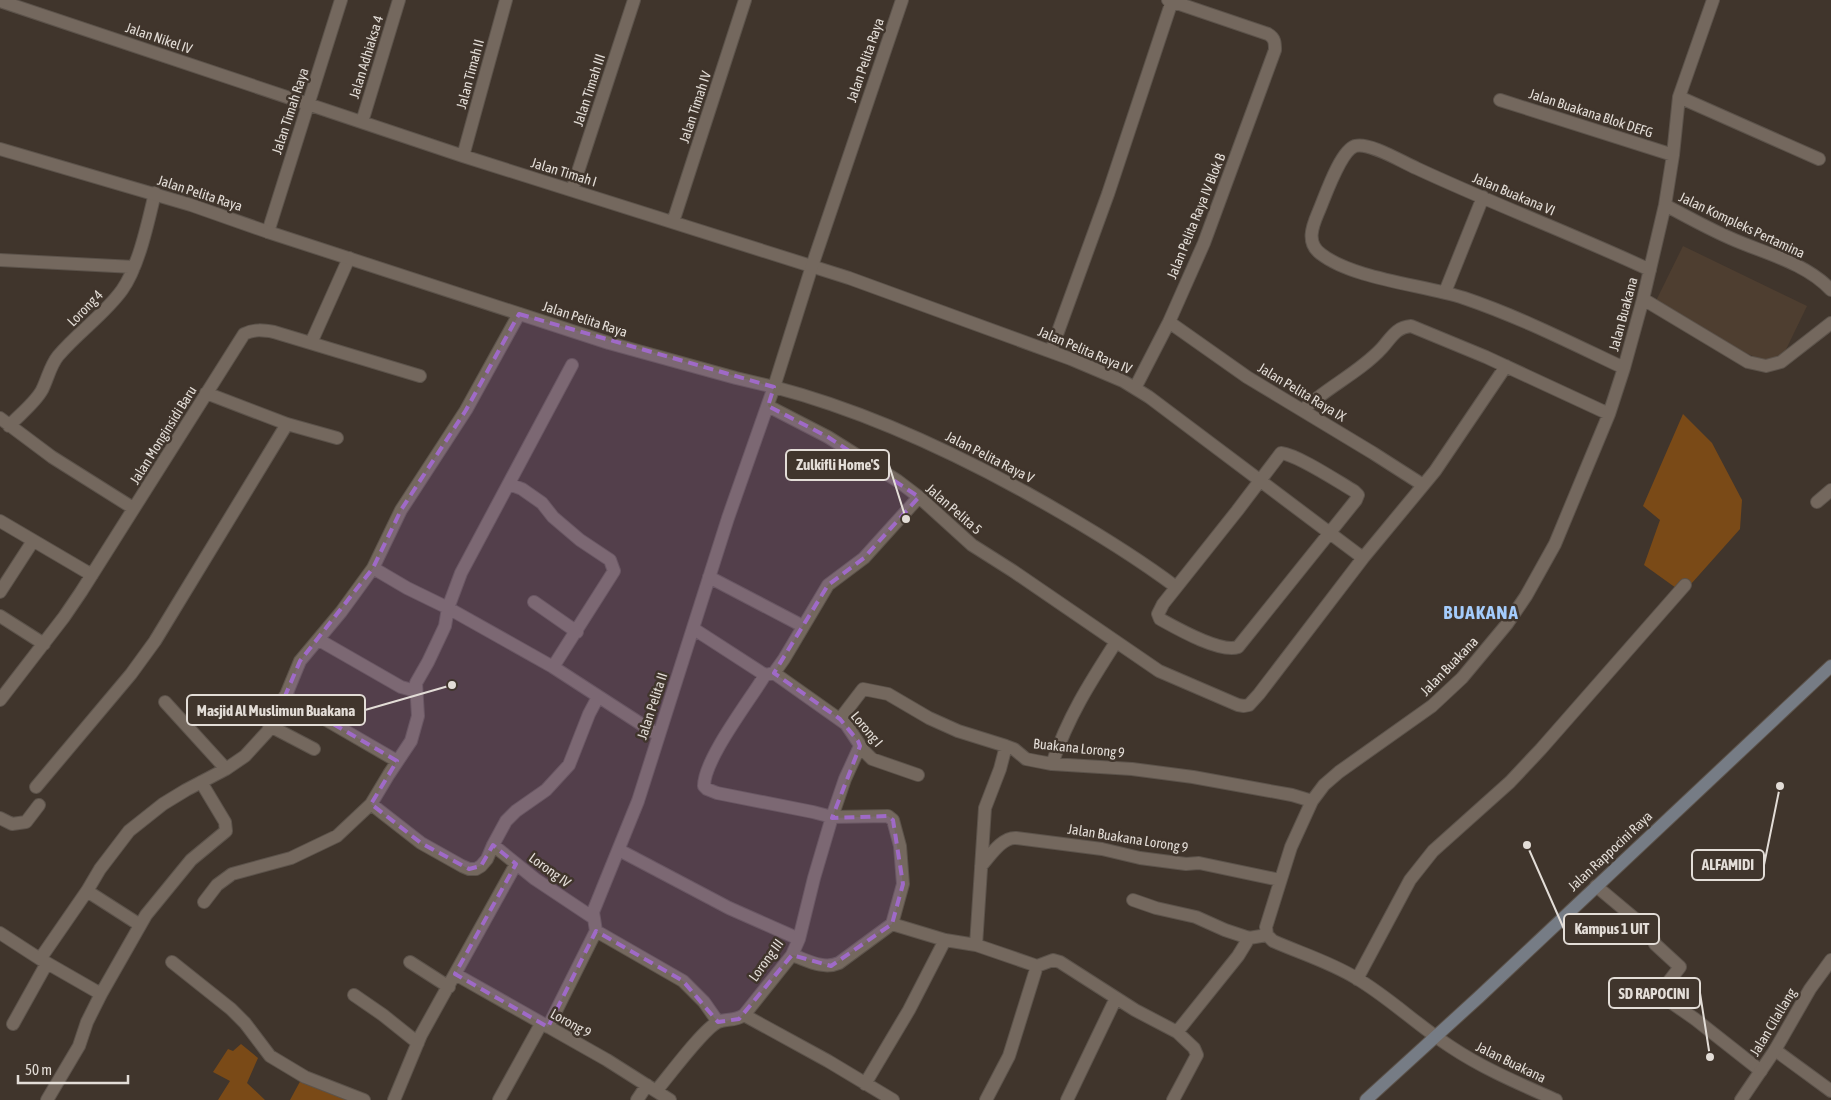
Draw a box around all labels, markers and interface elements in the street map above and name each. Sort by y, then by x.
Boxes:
street label: Jalan Adhiaksa 4 [346,13,386,100]
street label: Jalan Pelita Raya [843,16,887,104]
street label: Jalan Nikel IV [123,19,195,57]
street label: Jalan Timah II [453,37,487,111]
street label: Jalan Timah III [570,52,608,128]
street label: Jalan Timah Raya [268,66,312,156]
street label: Jalan Timah IV [676,69,714,145]
street label: Jalan Buakana Blok DEFG [1527,85,1655,141]
street label: Jalan Pelita Raya IV Blok B [1164,151,1229,281]
street label: Jalan Timah I [529,154,599,190]
street label: Jalan Buakana VI [1470,169,1558,219]
street label: Jalan Pelita Raya [156,172,244,214]
street label: Jalan Kompleks Pertamina [1677,189,1807,261]
street label: Jalan Buakana [1605,275,1641,353]
street label: Lorong 4 [64,286,106,329]
street label: Jalan Pelita Raya [541,298,629,340]
street label: Jalan Pelita Raya IV [1036,323,1134,377]
street label: Jalan Pelita Raya IX [1255,359,1349,425]
street label: Jalan Monginsidi Baru [126,383,200,487]
street label: Jalan Pelita Raya V [943,428,1037,486]
callout: Zulkifli Home'S [786,450,889,480]
text: Zulkifli Home'S [796,456,880,473]
street label: Jalan Pelita 5 [923,480,985,538]
district label: BUAKANA [1443,601,1519,623]
street label: Jalan Buakana [1417,633,1481,699]
street label: Jalan Pelita II [634,670,670,742]
callout: Masjid Al Muslimun Buakana [187,695,365,725]
text: Masjid Al Muslimun Buakana [197,702,355,719]
street label: Lorong I [848,708,886,750]
street label: Buakana Lorong 9 [1033,735,1125,761]
street label: Jalan Rappocini Raya [1565,808,1655,894]
street label: Jalan Buakana Lorong 9 [1067,821,1189,855]
street label: Lorong IV [526,849,574,891]
callout: ALFAMIDI [1692,850,1764,880]
text: ALFAMIDI [1701,856,1754,873]
callout: Kampus 1 UIT [1564,914,1659,944]
text: Kampus 1 UIT [1575,920,1650,937]
street label: Lorong III [745,936,787,984]
callout: SD RAPOCINI [1609,978,1700,1008]
text: SD RAPOCINI [1619,985,1690,1002]
street label: Jalan Cilallang [1746,985,1800,1059]
street label: Lorong 9 [548,1005,594,1041]
street label: Jalan Buakana [1473,1038,1549,1086]
scale bar [18,1052,128,1084]
text: 50 m [25,1061,52,1078]

